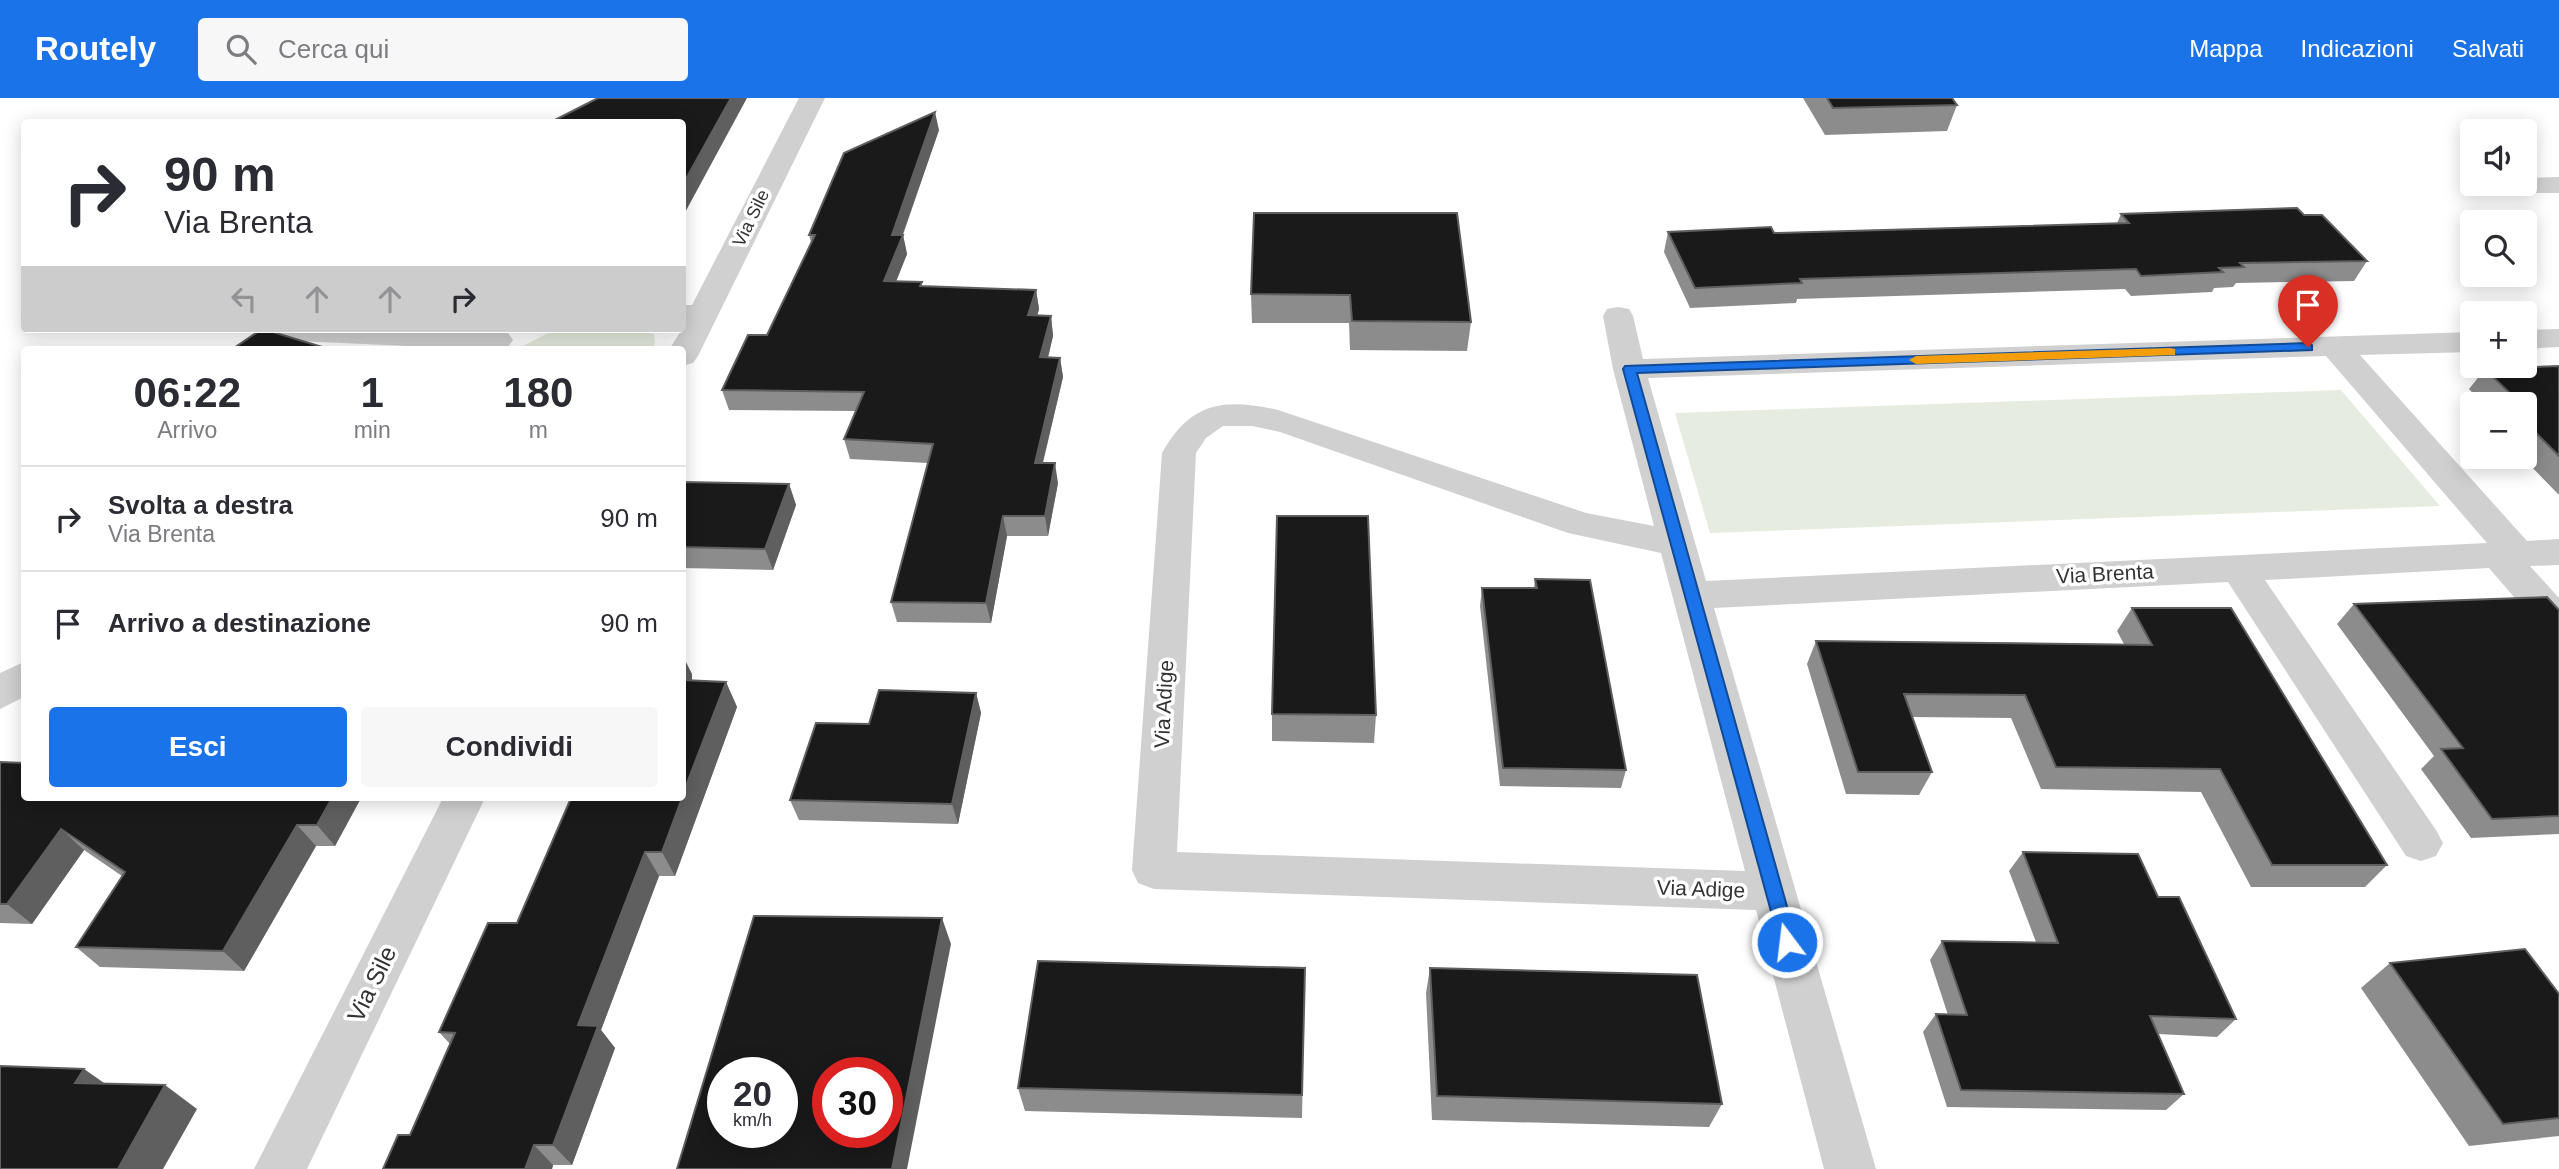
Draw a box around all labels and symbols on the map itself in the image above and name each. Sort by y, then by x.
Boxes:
street label: Via Sile [729,186,773,250]
pin [2278,275,2338,347]
street label: Via Brenta [2056,559,2155,588]
street label: Via Adige [1150,659,1177,749]
street label: Via Adige [1656,875,1746,902]
position arrow [1750,905,1824,979]
street label: Via Sile [342,941,401,1026]
speed limit sign: 30 [812,1057,903,1148]

